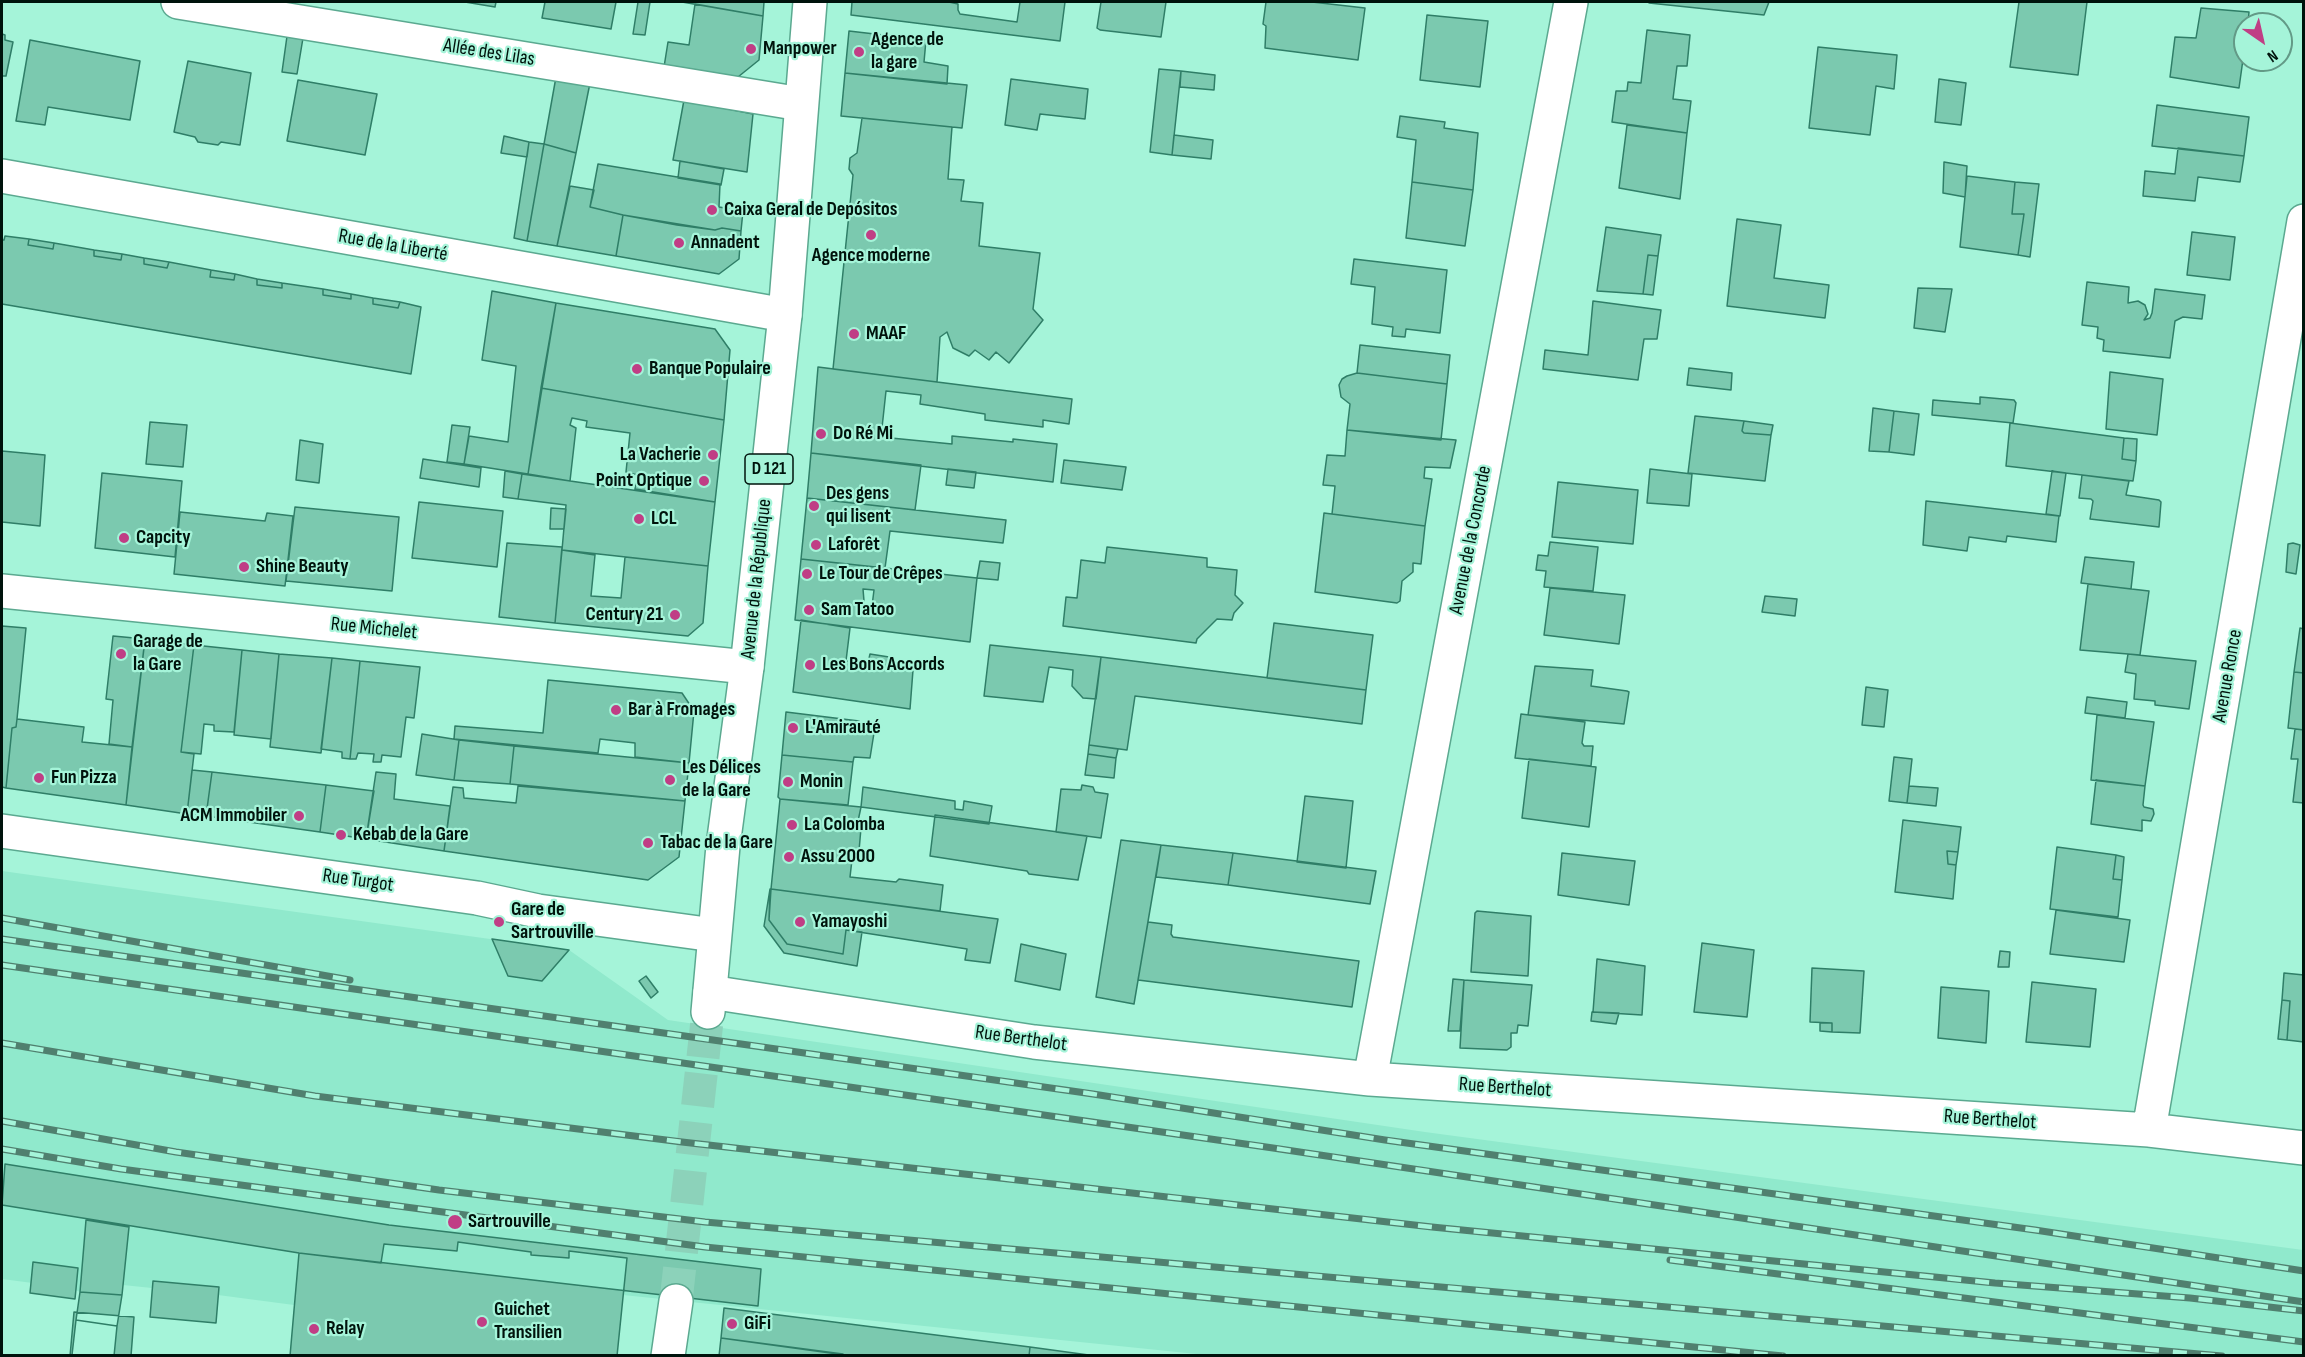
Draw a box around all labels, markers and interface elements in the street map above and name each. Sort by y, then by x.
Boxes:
north arrow [2233,12,2293,72]
place label: Agence de la gare [871,28,944,75]
street label: Allée des Lilas [442,34,536,72]
place label: Manpower [763,37,837,61]
marker: Manpower [744,42,758,56]
marker: Agence de la gare [852,45,866,59]
text: N [2263,45,2281,66]
place label: Caixa Geral de Depósitos [724,198,897,222]
marker: Caixa Geral de Depósitos [705,203,719,217]
street label: Rue de la Liberté [337,225,449,267]
marker: Agence moderne [864,228,878,242]
place label: Annadent [691,231,760,255]
marker: Annadent [672,236,686,250]
place label: Agence moderne [812,244,930,268]
place label: MAAF [866,322,906,346]
marker: MAAF [847,327,861,341]
place label: Banque Populaire [649,357,771,381]
marker: Banque Populaire [630,362,644,376]
place label: Do Ré Mi [833,422,893,446]
marker: Do Ré Mi [814,427,828,441]
place label: La Vacherie [620,443,701,467]
marker: La Vacherie [706,448,720,462]
road number: D 121 [745,454,793,484]
street label: Avenue de la Concorde [1445,464,1497,616]
place label: Point Optique [596,469,692,493]
marker: Point Optique [697,474,711,488]
place label: Des gens qui lisent [826,482,891,529]
street label: Avenue de la République [737,498,777,660]
marker: Des gens qui lisent [807,499,821,513]
place label: LCL [651,507,677,531]
marker: LCL [632,512,646,526]
place label: Capcity [136,526,190,550]
marker: Capcity [117,531,131,545]
place label: Laforêt [828,533,880,557]
marker: Laforêt [809,538,823,552]
place label: Shine Beauty [256,555,349,579]
marker: Shine Beauty [237,560,251,574]
place label: Le Tour de Crêpes [819,562,943,586]
marker: Le Tour de Crêpes [800,567,814,581]
place label: Sam Tatoo [821,598,894,622]
place label: Century 21 [586,603,663,627]
marker: Sam Tatoo [802,603,816,617]
marker: Century 21 [668,608,682,622]
street label: Rue Michelet [330,613,418,645]
street label: Avenue Ronce [2208,628,2248,724]
place label: Garage de la Gare [133,630,203,677]
marker: Garage de la Gare [114,647,128,661]
place label: Les Bons Accords [822,653,945,677]
marker: Les Bons Accords [803,658,817,672]
place label: Bar à Fromages [628,698,735,722]
marker: Bar à Fromages [609,703,623,717]
place label: L'Amirauté [805,716,881,740]
marker: L'Amirauté [786,721,800,735]
place label: Les Délices de la Gare [682,756,761,803]
place label: Fun Pizza [51,766,117,790]
place label: Monin [800,770,843,794]
marker: Fun Pizza [32,771,46,785]
marker: Les Délices de la Gare [663,773,677,787]
marker: Monin [781,775,795,789]
place label: ACM Immobiler [180,804,287,828]
marker: ACM Immobiler [292,809,306,823]
place label: La Colomba [804,813,885,837]
marker: La Colomba [785,818,799,832]
place label: Kebab de la Gare [353,823,469,847]
marker: Kebab de la Gare [334,828,348,842]
place label: Tabac de la Gare [660,831,773,855]
marker: Tabac de la Gare [641,836,655,850]
place label: Assu 2000 [801,845,875,869]
marker: Assu 2000 [782,850,796,864]
street label: Rue Turgot [321,864,395,898]
place label: Gare de Sartrouville [511,898,594,945]
place label: Yamayoshi [812,910,887,934]
marker: Gare de Sartrouville [492,915,506,929]
marker: Yamayoshi [793,915,807,929]
street label: Rue Berthelot [974,1021,1068,1057]
street label: Rue Berthelot [1458,1073,1552,1103]
street label: Rue Berthelot [1943,1105,2037,1135]
place label: Sartrouville [468,1210,551,1234]
marker: Sartrouville [446,1213,464,1231]
place label: Guichet Transilien [494,1298,562,1345]
place label: GiFi [744,1312,771,1336]
marker: Guichet Transilien [475,1315,489,1329]
place label: Relay [326,1317,365,1341]
marker: GiFi [725,1317,739,1331]
marker: Relay [307,1322,321,1336]

